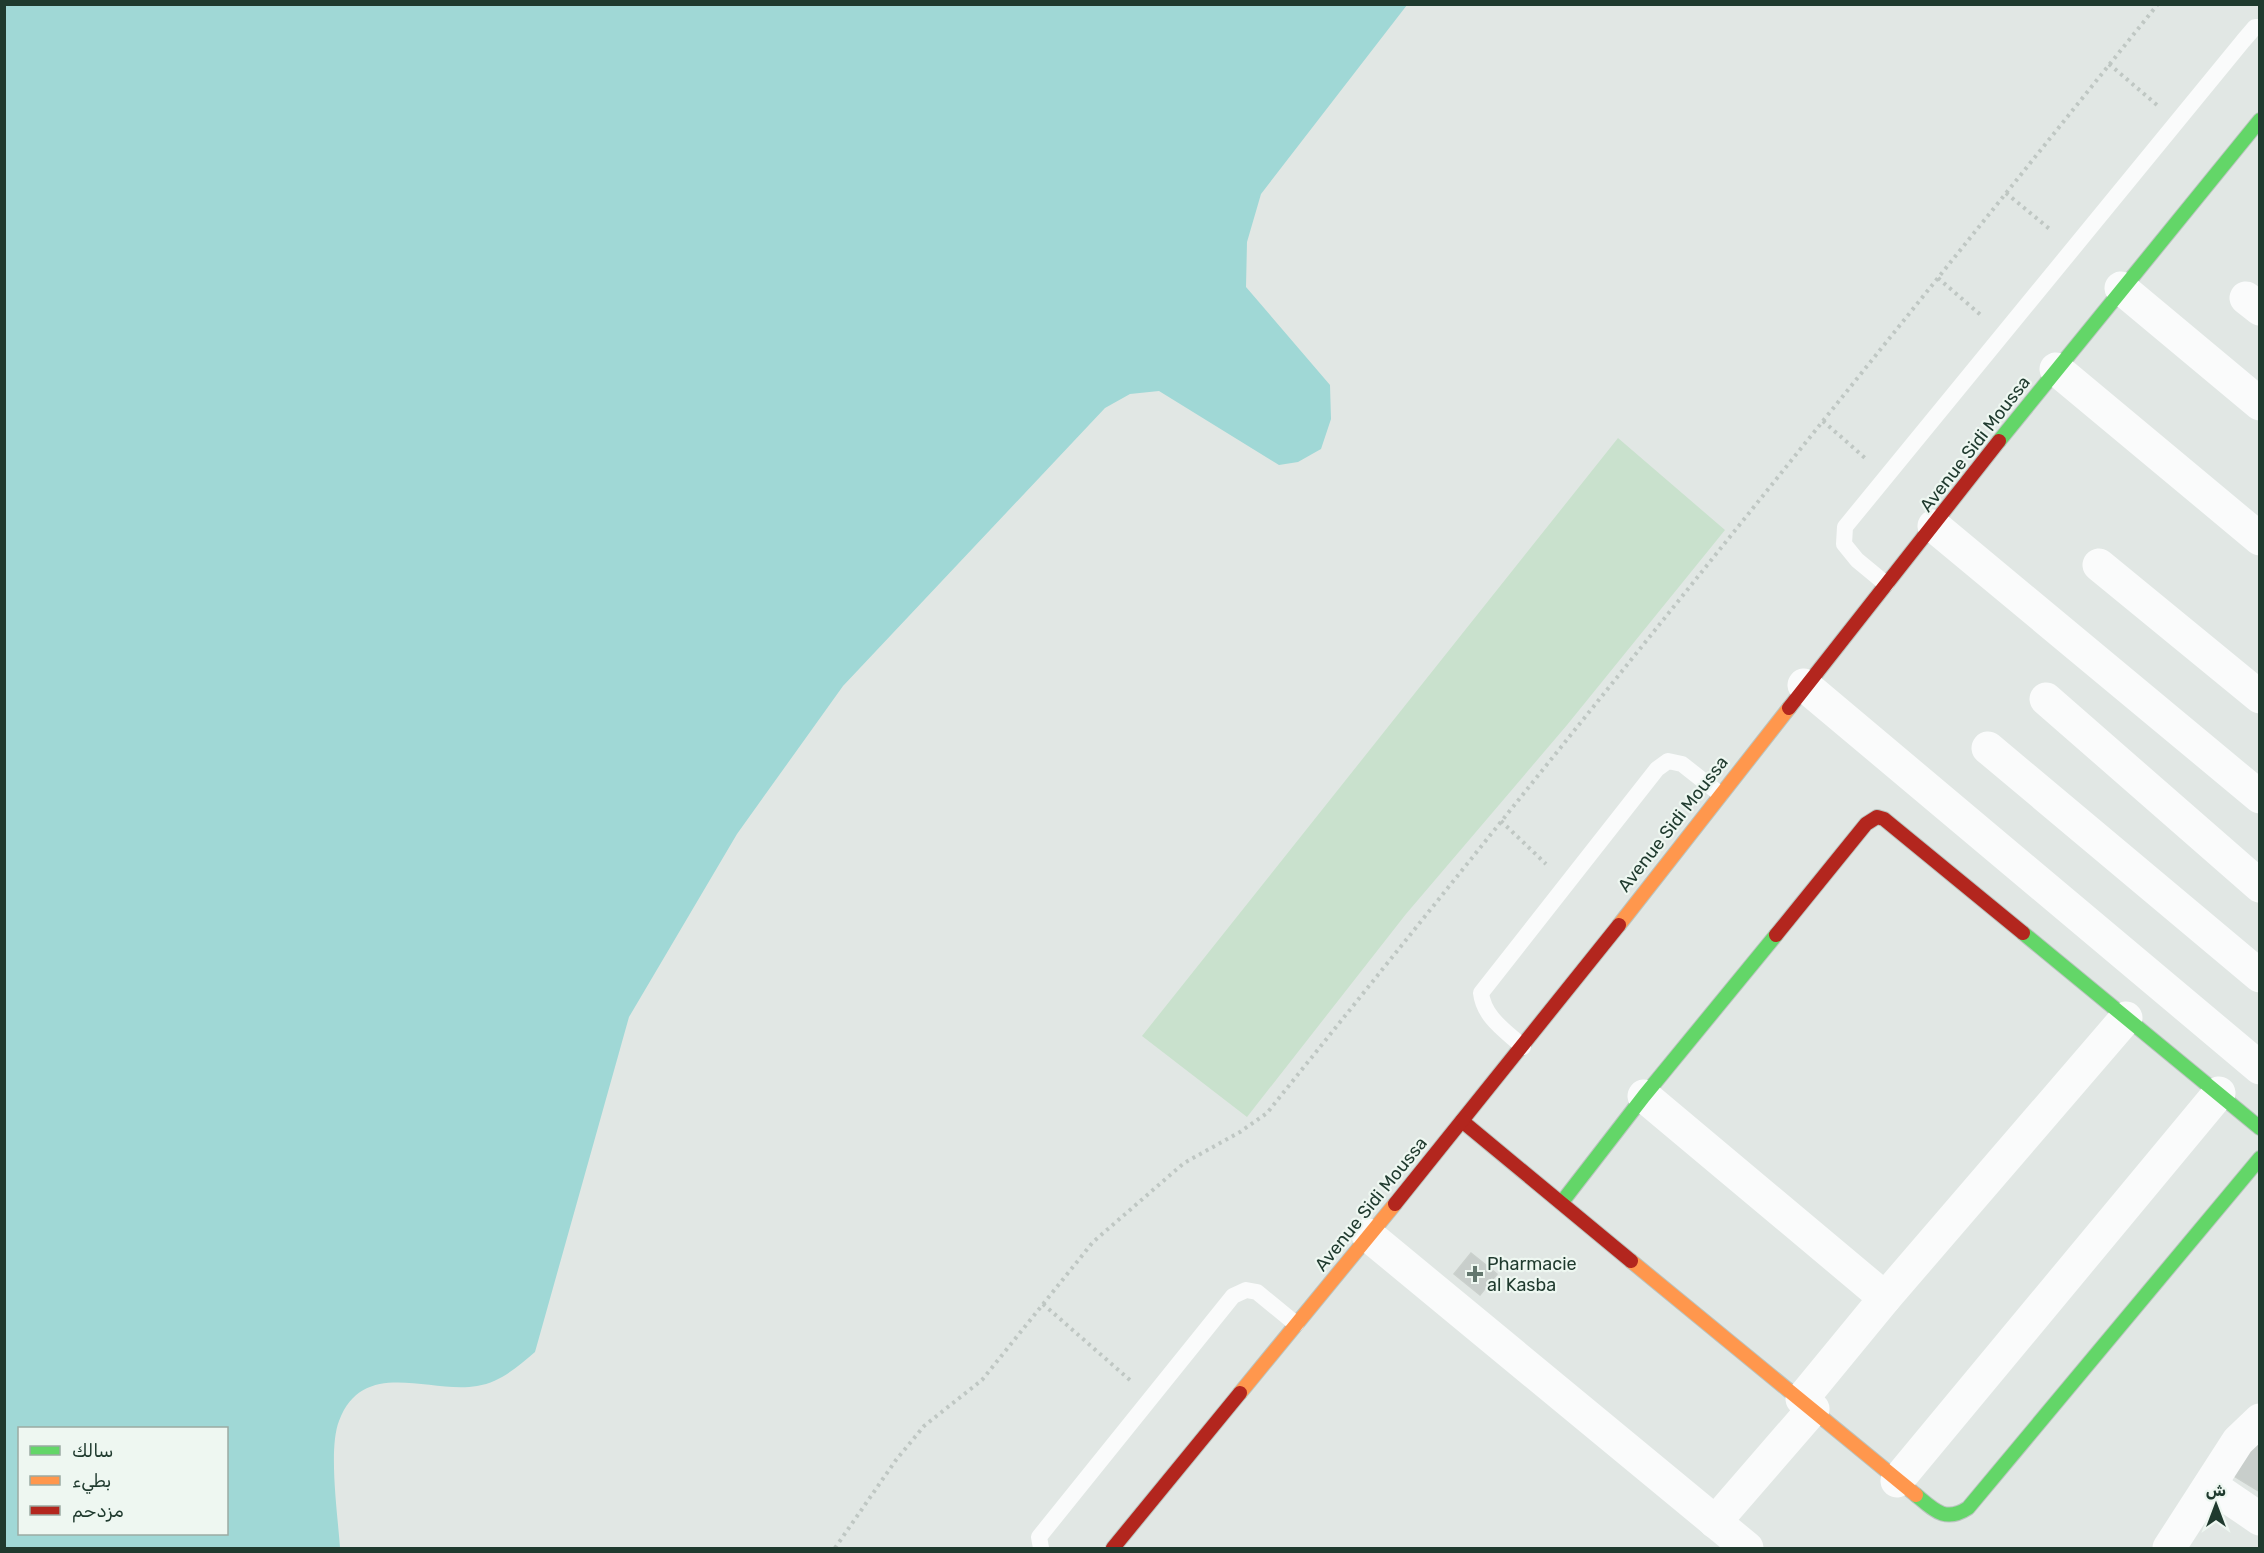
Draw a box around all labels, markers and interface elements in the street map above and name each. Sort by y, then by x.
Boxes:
street label: Avenue Sidi Moussa [1915,372,2035,516]
street label: Avenue Sidi Moussa [1613,752,1733,896]
street label: Avenue Sidi Moussa [1310,1132,1432,1276]
place label: Pharmacie al Kasba [1487,1253,1577,1296]
marker: Pharmacie al Kasba [1468,1267,1482,1281]
legend [18,1427,228,1535]
text: سالك [72,1440,113,1462]
text: بطيء [72,1470,111,1494]
north arrow [2186,1475,2246,1535]
text: ش [2206,1481,2226,1500]
text: مزدحم [72,1500,124,1523]

